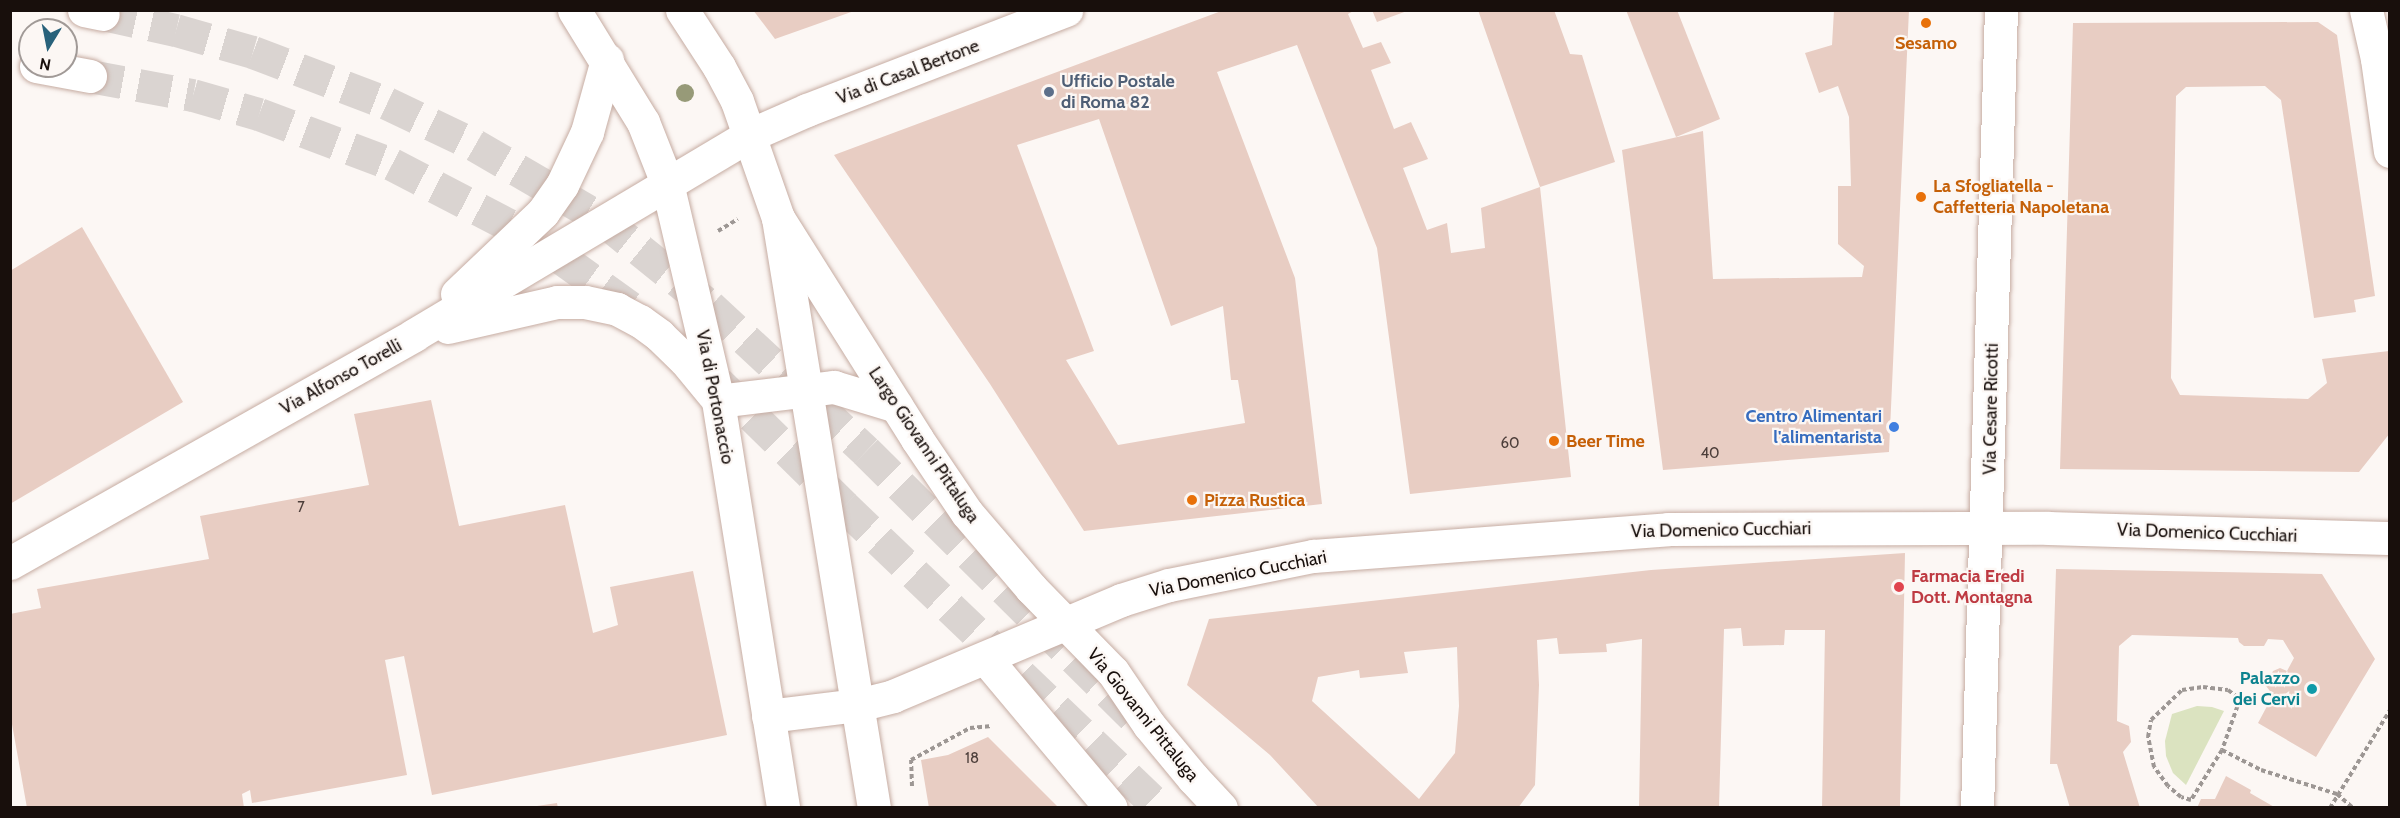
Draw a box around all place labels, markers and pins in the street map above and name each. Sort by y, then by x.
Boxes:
marker: Sesamo [1919,16,1933,30]
place label: Sesamo [1895,32,1957,54]
place label: Ufficio Postale di Roma 82 [1061,71,1175,113]
marker: Ufficio Postale di Roma 82 [1042,85,1056,99]
place label: La Sfogliatella - Caffetteria Napoletana [1933,176,2109,219]
marker: La Sfogliatella - Caffetteria Napoletana [1914,190,1928,204]
place label: Centro Alimentari l'alimentarista [1746,406,1882,448]
marker: Centro Alimentari l'alimentarista [1887,420,1901,434]
place label: Beer Time [1566,430,1645,452]
marker: Beer Time [1547,434,1561,448]
place label: Pizza Rustica [1204,489,1305,511]
marker: Pizza Rustica [1185,493,1199,507]
place label: Farmacia Eredi Dott. Montagna [1911,566,2032,608]
marker: Farmacia Eredi Dott. Montagna [1892,580,1906,594]
place label: Palazzo dei Cervi [2233,668,2300,710]
marker: Palazzo dei Cervi [2305,682,2319,696]

